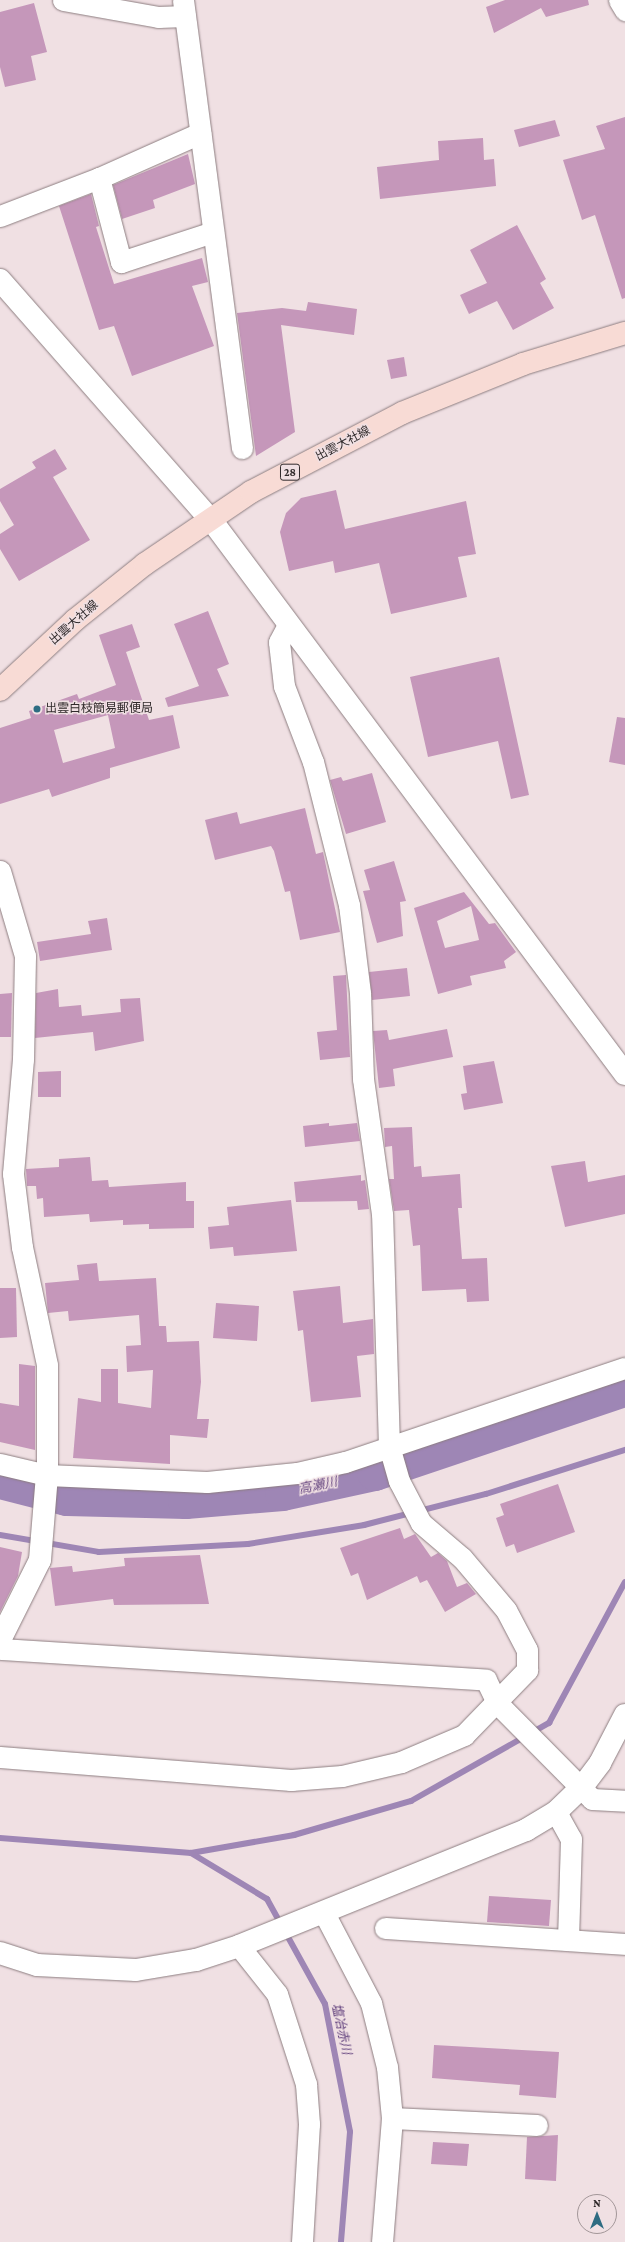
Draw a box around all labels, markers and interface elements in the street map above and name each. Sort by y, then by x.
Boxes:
street label: 出雲大社線 [313,424,373,464]
road number: 28 [279,463,301,481]
street label: 出雲大社線 [47,598,101,648]
place label: 出雲白枝簡易郵便局 [45,702,153,716]
marker: 出雲白枝簡易郵便局 [32,704,42,714]
water label: 高瀬川 [297,1474,339,1498]
water label: 塩冶赤川 [328,2002,354,2056]
north arrow [577,2194,617,2234]
text: N [593,2197,601,2209]

